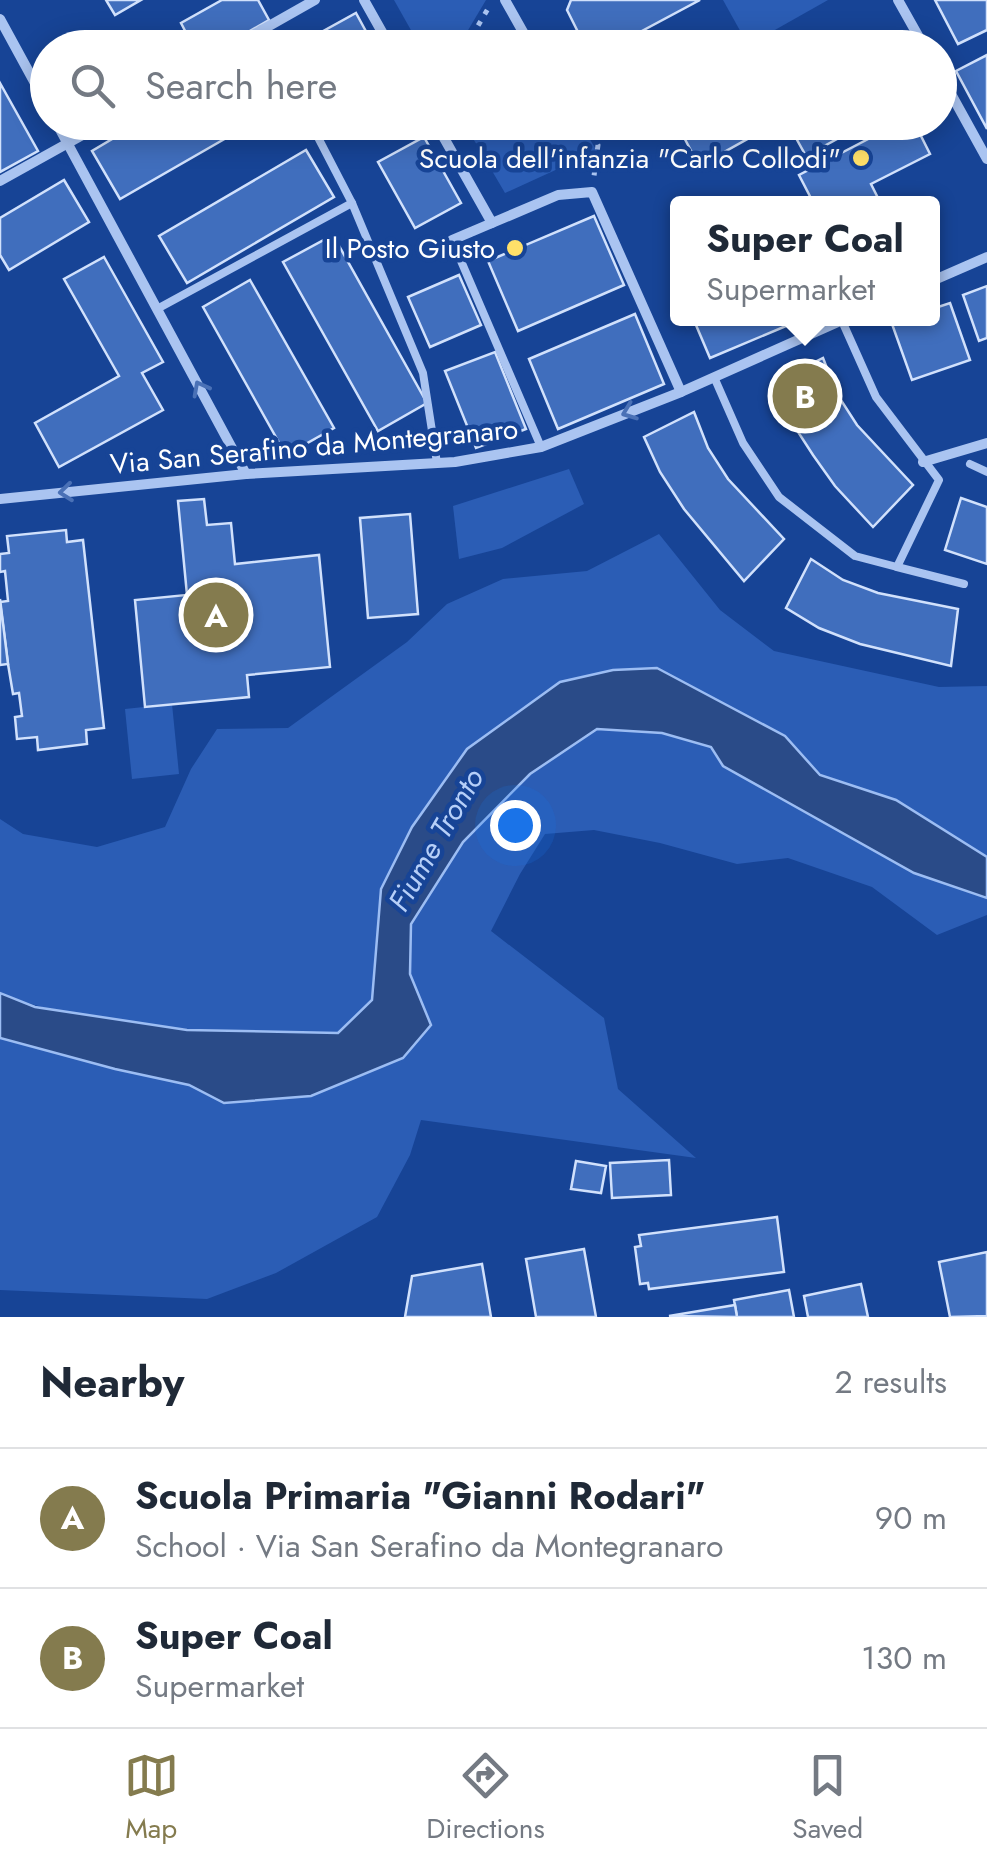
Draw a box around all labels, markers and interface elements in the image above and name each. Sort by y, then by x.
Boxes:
search box [30,30,957,140]
icon: search [65,58,120,113]
text: Search here [145,58,337,113]
place label: Scuola dell'infanzia "Carlo Collodi" [419,138,841,179]
marker: Scuola dell'infanzia "Carlo Collodi" [850,147,872,169]
popup [670,196,940,326]
text: Super Coal [706,211,904,266]
place label: Il Posto Giusto [325,228,495,269]
marker: Il Posto Giusto [504,237,526,259]
text: Supermarket [706,266,875,312]
pin: B [772,358,838,434]
one-way arrow [193,380,212,399]
one-way arrow [622,401,639,421]
street label: Via San Serafino da Montegranaro [108,408,520,485]
one-way arrow [58,481,74,503]
pin: A [184,578,248,652]
water label: Fiume Tronto [377,760,494,919]
your location [490,800,541,851]
text: Nearby [40,1352,184,1413]
text: 2 results [835,1359,947,1405]
text: Scuola Primaria "Gianni Rodari" [135,1468,705,1523]
text: A [61,1495,84,1541]
text: 90 m [875,1495,947,1541]
text: School · Via San Serafino da Montegranaro [135,1523,724,1569]
text: Super Coal [135,1608,333,1663]
text: B [62,1635,83,1681]
text: 130 m [861,1635,947,1681]
text: Supermarket [135,1663,304,1709]
tab: Map [124,1748,179,1849]
tab: Directions [426,1748,545,1849]
tab: Saved [792,1748,863,1849]

